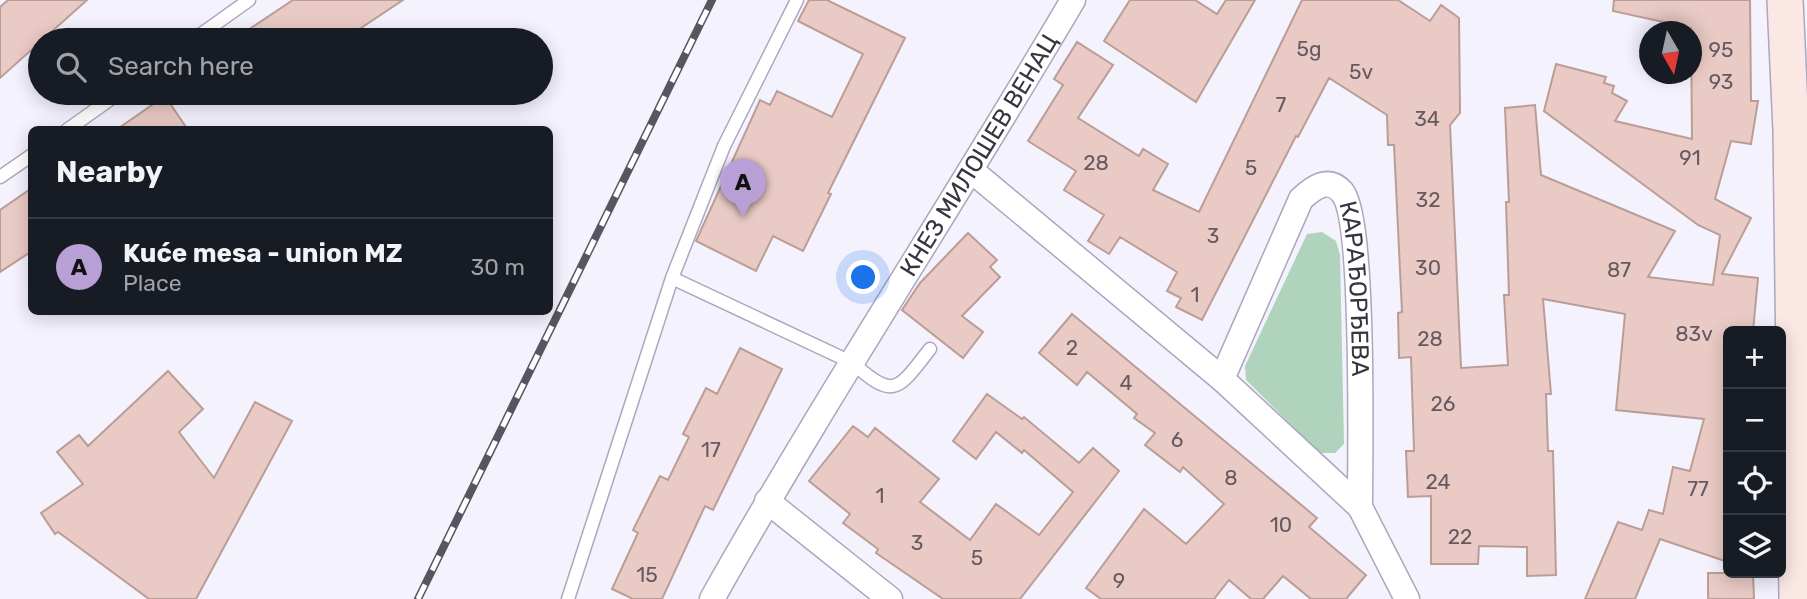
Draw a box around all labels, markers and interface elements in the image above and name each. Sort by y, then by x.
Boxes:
north arrow [1639,21,1702,84]
search box [28,28,553,105]
street label: КНЕЗ МИЛОШЕВ ВЕНАЦ [894,29,1064,281]
house number: 5g [1296,36,1322,61]
house number: 95 [1709,37,1733,62]
icon: search [52,48,90,86]
text: Search here [108,51,254,82]
house number: 5v [1349,59,1373,84]
house number: 93 [1709,69,1733,94]
house number: 7 [1276,92,1287,117]
house number: 34 [1414,106,1440,131]
house number: 91 [1679,145,1701,170]
house number: 28 [1083,150,1109,175]
text: Nearby [56,154,163,190]
house number: 5 [1245,155,1257,180]
pin: A [720,159,766,217]
house number: 32 [1416,187,1440,212]
street label: КАРАЂОРЂЕВА [1333,198,1374,377]
house number: 3 [1207,223,1219,248]
text: Kuće mesa - union MZ [123,238,403,269]
text: A [71,253,87,281]
text: 30 m [470,253,525,281]
house number: 30 [1415,255,1441,280]
house number: 87 [1607,257,1631,282]
your location [846,260,880,294]
text: Place [123,269,182,297]
house number: 1 [1191,282,1200,307]
house number: 83v [1675,321,1713,346]
house number: 28 [1417,326,1443,351]
map controls [1723,326,1786,578]
button: + [1723,326,1786,389]
house number: 2 [1066,335,1078,360]
house number: 4 [1119,370,1133,395]
button: − [1723,389,1786,452]
house number: 26 [1431,391,1456,416]
house number: 6 [1171,427,1183,452]
house number: 17 [701,437,721,462]
button: locate [1723,452,1786,515]
house number: 8 [1224,465,1238,490]
house number: 24 [1425,469,1451,494]
house number: 77 [1687,476,1709,501]
house number: 1 [876,483,885,508]
house number: 10 [1270,512,1292,537]
button: layers [1723,515,1786,578]
house number: 22 [1448,524,1472,549]
house number: 3 [911,530,923,555]
house number: 5 [971,545,983,570]
house number: 15 [636,562,658,587]
house number: 9 [1113,568,1125,593]

